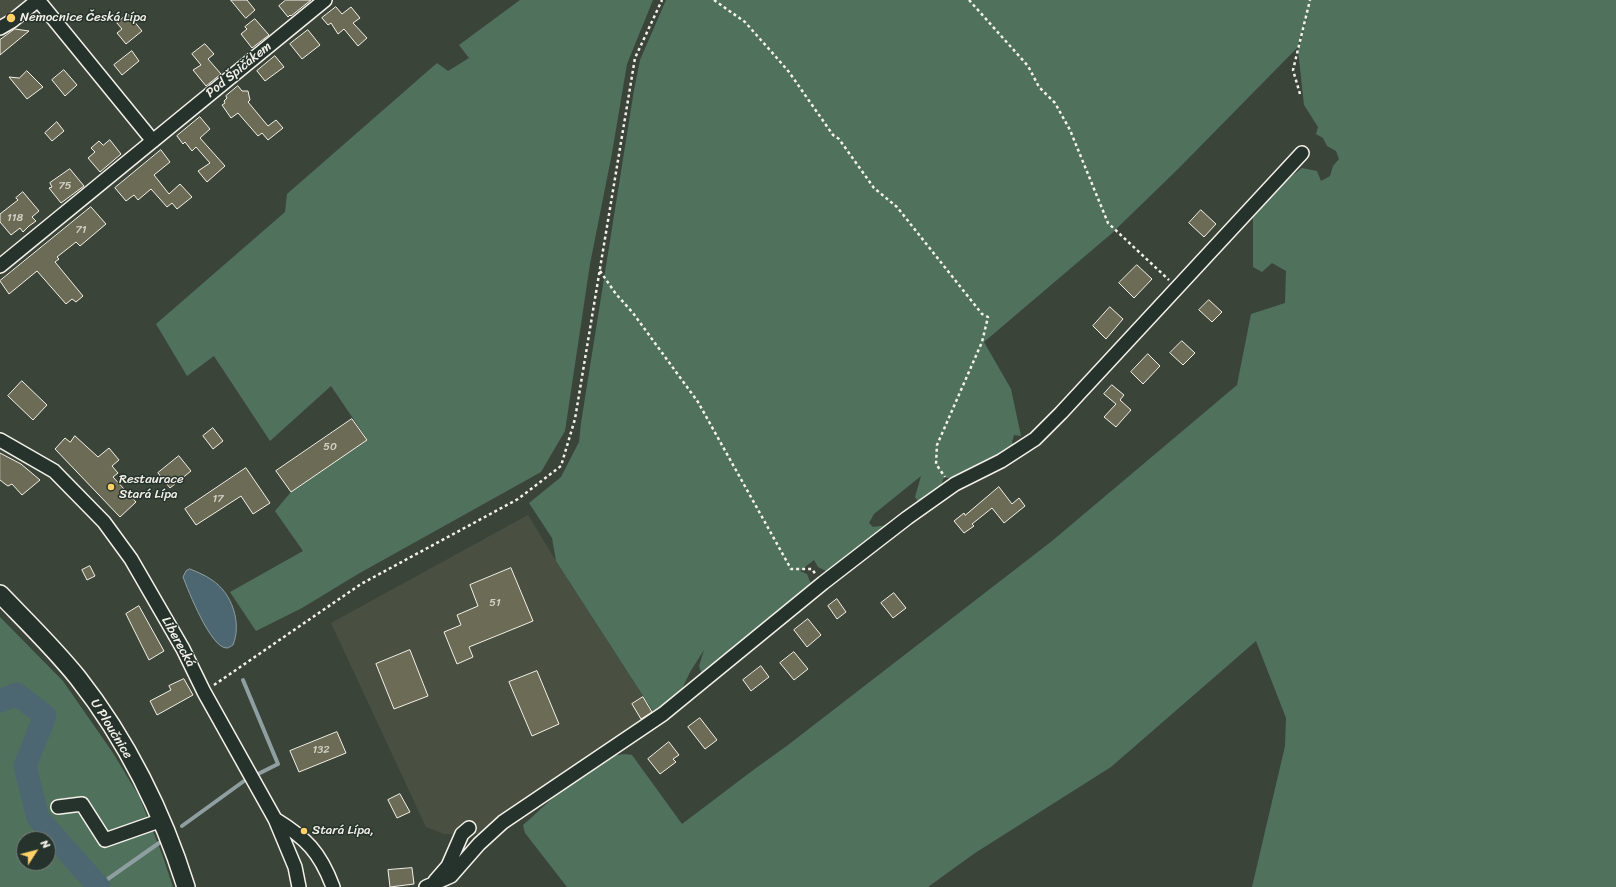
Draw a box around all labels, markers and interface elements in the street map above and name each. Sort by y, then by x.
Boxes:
place label: Nemocnice Česká Lípa [20,10,147,26]
marker: Nemocnice Česká Lípa [5,12,17,24]
street label: Pod Špičákem [203,39,275,101]
house number: 75 [58,179,72,193]
house number: 118 [7,211,23,225]
house number: 71 [76,223,86,237]
house number: 50 [323,440,337,454]
place label: Restaurace Stará Lípa [119,472,184,503]
marker: Restaurace Stará Lípa [106,482,116,492]
house number: 17 [213,492,223,506]
house number: 51 [489,596,501,610]
street label: Liberecká [158,614,198,670]
street label: U Ploučnice [87,696,135,762]
house number: 132 [312,743,330,757]
place label: Stará Lípa, [312,823,374,839]
marker: Stará Lípa, [299,826,309,836]
north arrow [16,831,56,871]
text: N [35,836,55,853]

